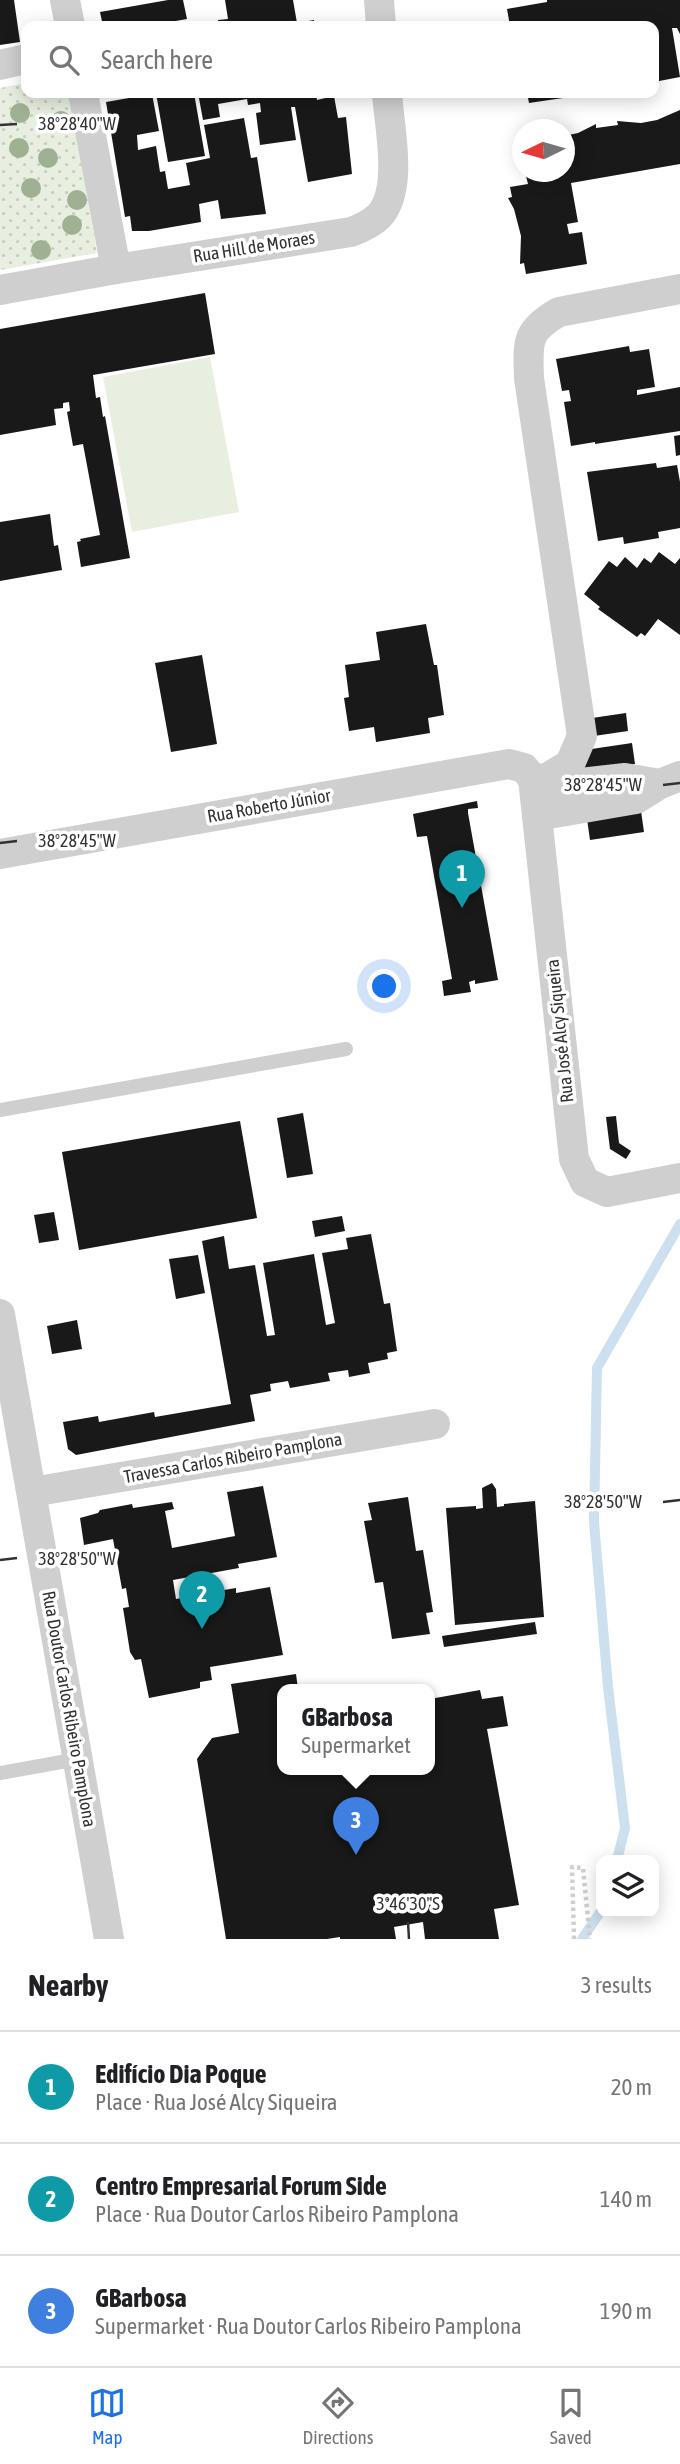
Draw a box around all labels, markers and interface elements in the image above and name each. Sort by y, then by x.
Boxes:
search box [21,21,659,98]
icon: search [45,41,83,79]
text: Search here [101,45,213,75]
text: 38°28'40"W [38,113,116,134]
north arrow [512,119,575,182]
street label: Rua Hill de Moraes [192,227,316,266]
text: 38°28'45"W [564,774,642,795]
street label: Rua Roberto Júnior [206,784,333,827]
text: 38°28'45"W [38,830,116,851]
pin: 1 [439,850,485,908]
street label: Rua José Alcy Siqueira [542,958,577,1104]
your location [367,969,401,1003]
street label: Travessa Carlos Ribeiro Pamplona [122,1428,344,1487]
text: 38°28'50"W [564,1491,642,1512]
text: 38°28'50"W [38,1548,116,1569]
pin: 2 [179,1571,225,1629]
street label: Rua Doutor Carlos Ribeiro Pamplona [38,1589,101,1829]
popup [277,1684,435,1775]
text: GBarbosa [301,1702,393,1732]
text: Supermarket [301,1732,411,1758]
pin: 3 [333,1797,379,1855]
map controls [596,1855,659,1918]
button: layers [596,1855,659,1918]
text: 3°46'30"S [376,1893,440,1914]
text: Nearby [28,1968,108,2002]
text: 3 results [581,1972,652,1998]
text: Edifício Dia Poque [95,2059,267,2089]
text: 1 [46,2074,56,2100]
text: 20 m [611,2074,652,2100]
text: Place · Rua José Alcy Siqueira [95,2089,338,2115]
text: Centro Empresarial Forum Side [95,2171,387,2201]
text: 2 [46,2186,56,2212]
text: 140 m [600,2186,652,2212]
text: Place · Rua Doutor Carlos Ribeiro Pamplona [95,2201,459,2227]
text: GBarbosa [95,2283,187,2313]
text: 3 [46,2298,56,2324]
text: 190 m [600,2298,652,2324]
text: Supermarket · Rua Doutor Carlos Ribeiro Pamplona [95,2313,522,2339]
tab: Map [88,2384,126,2448]
tab: Directions [303,2384,373,2448]
tab: Saved [550,2384,592,2448]

